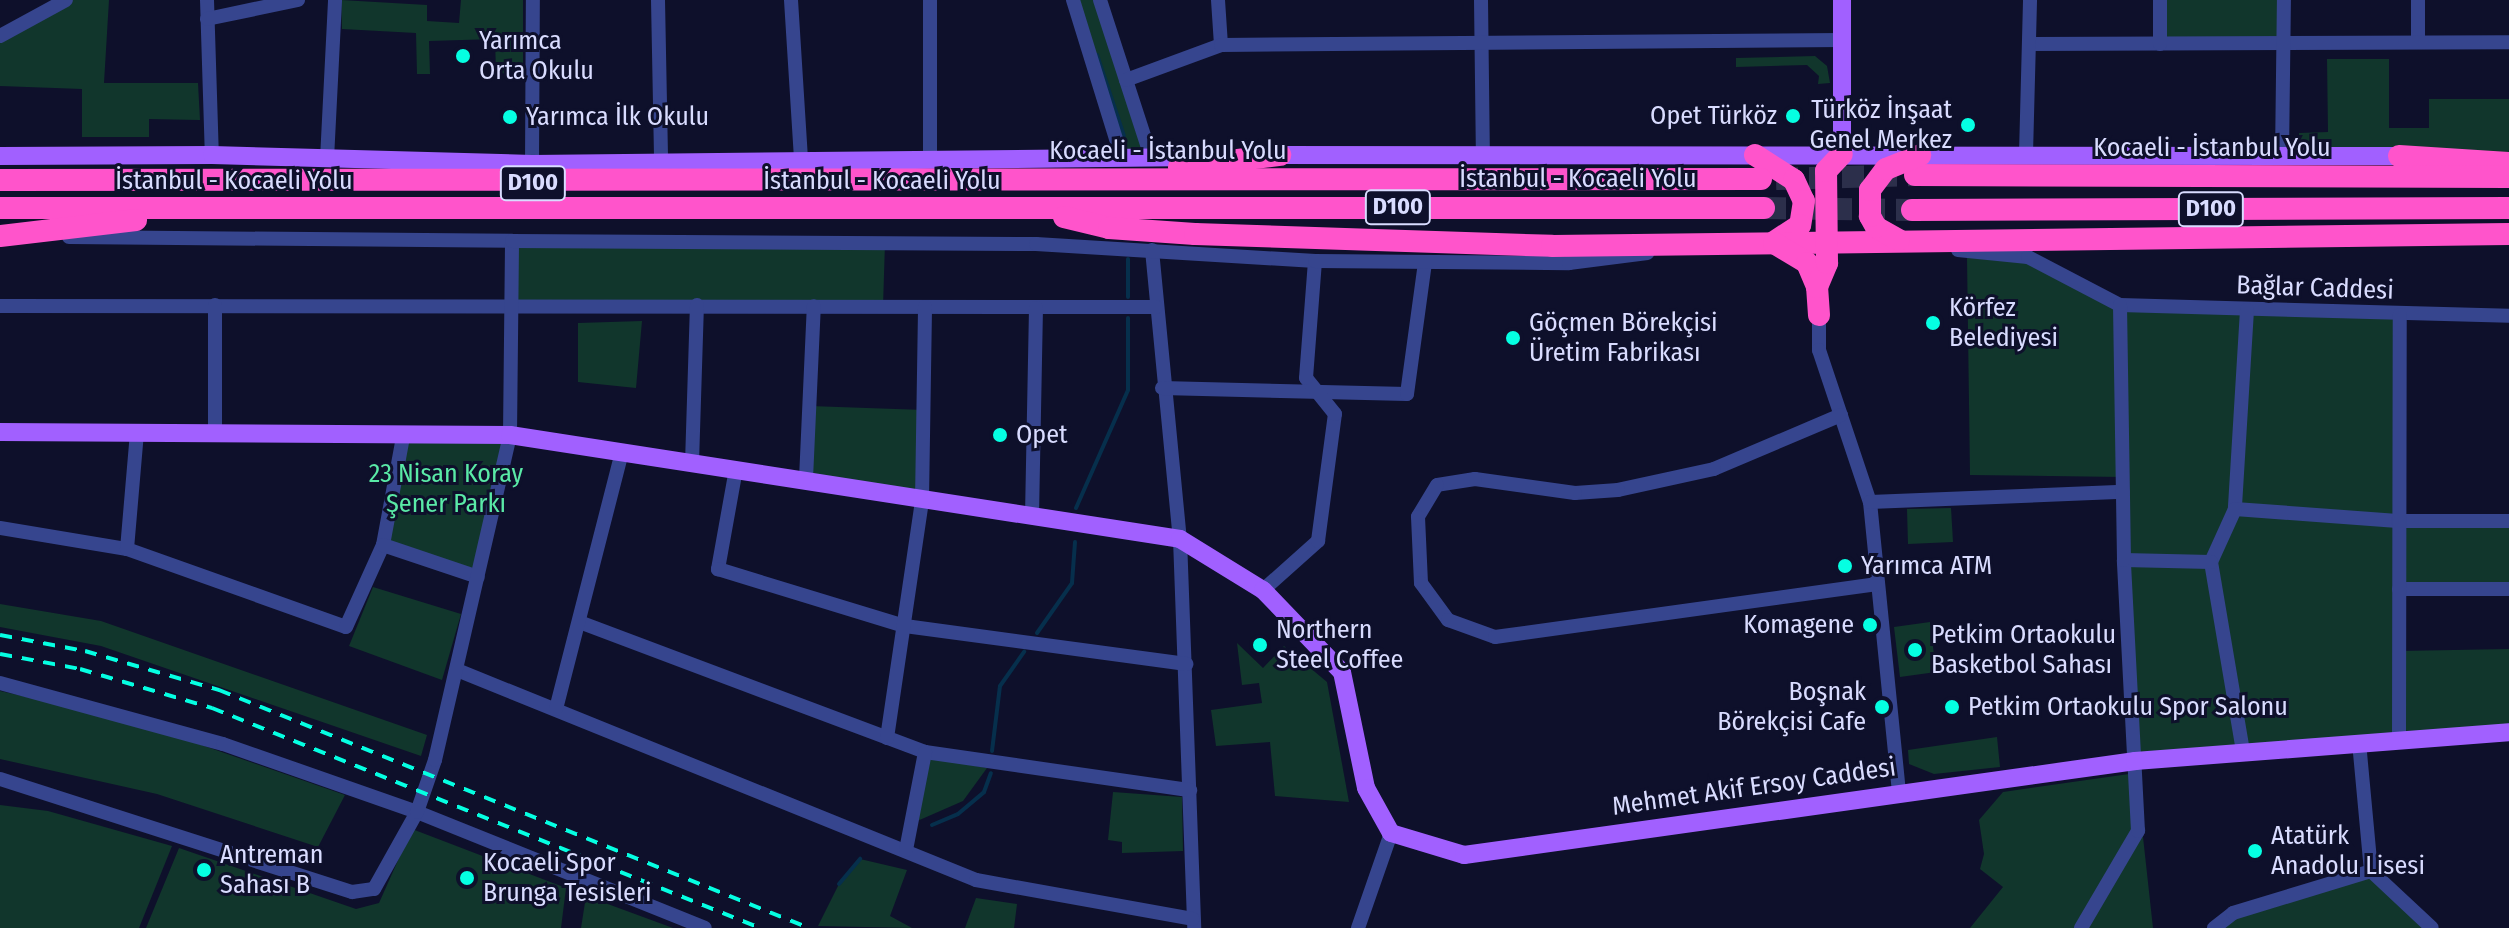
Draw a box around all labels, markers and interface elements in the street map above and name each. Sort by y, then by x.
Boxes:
place label: Yarımca Orta Okulu [479,25,594,86]
marker: Yarımca Orta Okulu [454,47,472,65]
place label: Türköz İnşaat Genel Merkez [1810,94,1952,156]
place label: Opet Türköz [1650,100,1777,132]
place label: Yarımca İlk Okulu [526,101,709,133]
marker: Opet Türköz [1784,107,1802,125]
marker: Yarımca İlk Okulu [501,108,519,126]
marker: Türköz İnşaat Genel Merkez [1959,116,1977,134]
street label: Kocaeli - İstanbul Yolu [2093,132,2331,164]
street label: Kocaeli - İstanbul Yolu [1049,135,1287,167]
road number: D100 [499,163,567,203]
street label: İstanbul - Kocaeli Yolu [1459,163,1697,195]
street label: İstanbul - Kocaeli Yolu [115,165,353,197]
street label: İstanbul - Kocaeli Yolu [763,165,1001,197]
road number: D100 [1364,187,1432,227]
road number: D100 [2177,189,2245,229]
street label: Bağlar Caddesi [2236,270,2394,306]
place label: Körfez Belediyesi [1949,292,2058,354]
place label: Göçmen Börekçisi Üretim Fabrikası [1529,307,1718,368]
marker: Körfez Belediyesi [1924,314,1942,332]
marker: Göçmen Börekçisi Üretim Fabrikası [1504,329,1522,347]
place label: Opet [1016,419,1068,451]
marker: Opet [991,426,1009,444]
park label: 23 Nisan Koray Şener Parkı [369,458,523,520]
place label: Yarımca ATM [1861,550,1992,582]
marker: Yarımca ATM [1836,557,1854,575]
place label: Komagene [1743,609,1854,641]
place label: Northern Steel Coffee [1276,614,1403,676]
marker: Komagene [1861,616,1879,634]
place label: Petkim Ortaokulu Basketbol Sahası [1931,619,2116,680]
marker: Northern Steel Coffee [1251,636,1269,654]
marker: Petkim Ortaokulu Basketbol Sahası [1906,641,1924,659]
place label: Boşnak Börekçisi Cafe [1717,676,1866,738]
place label: Petkim Ortaokulu Spor Salonu [1968,691,2288,723]
marker: Boşnak Börekçisi Cafe [1873,698,1891,716]
marker: Petkim Ortaokulu Spor Salonu [1943,698,1961,716]
street label: Mehmet Akif Ersoy Caddesi [1610,752,1898,822]
place label: Atatürk Anadolu Lisesi [2271,820,2425,882]
place label: Antreman Sahası B [220,839,324,900]
marker: Atatürk Anadolu Lisesi [2246,842,2264,860]
place label: Kocaeli Spor Brunga Tesisleri [483,847,652,908]
marker: Antreman Sahası B [195,861,213,879]
marker: Kocaeli Spor Brunga Tesisleri [458,869,476,887]

